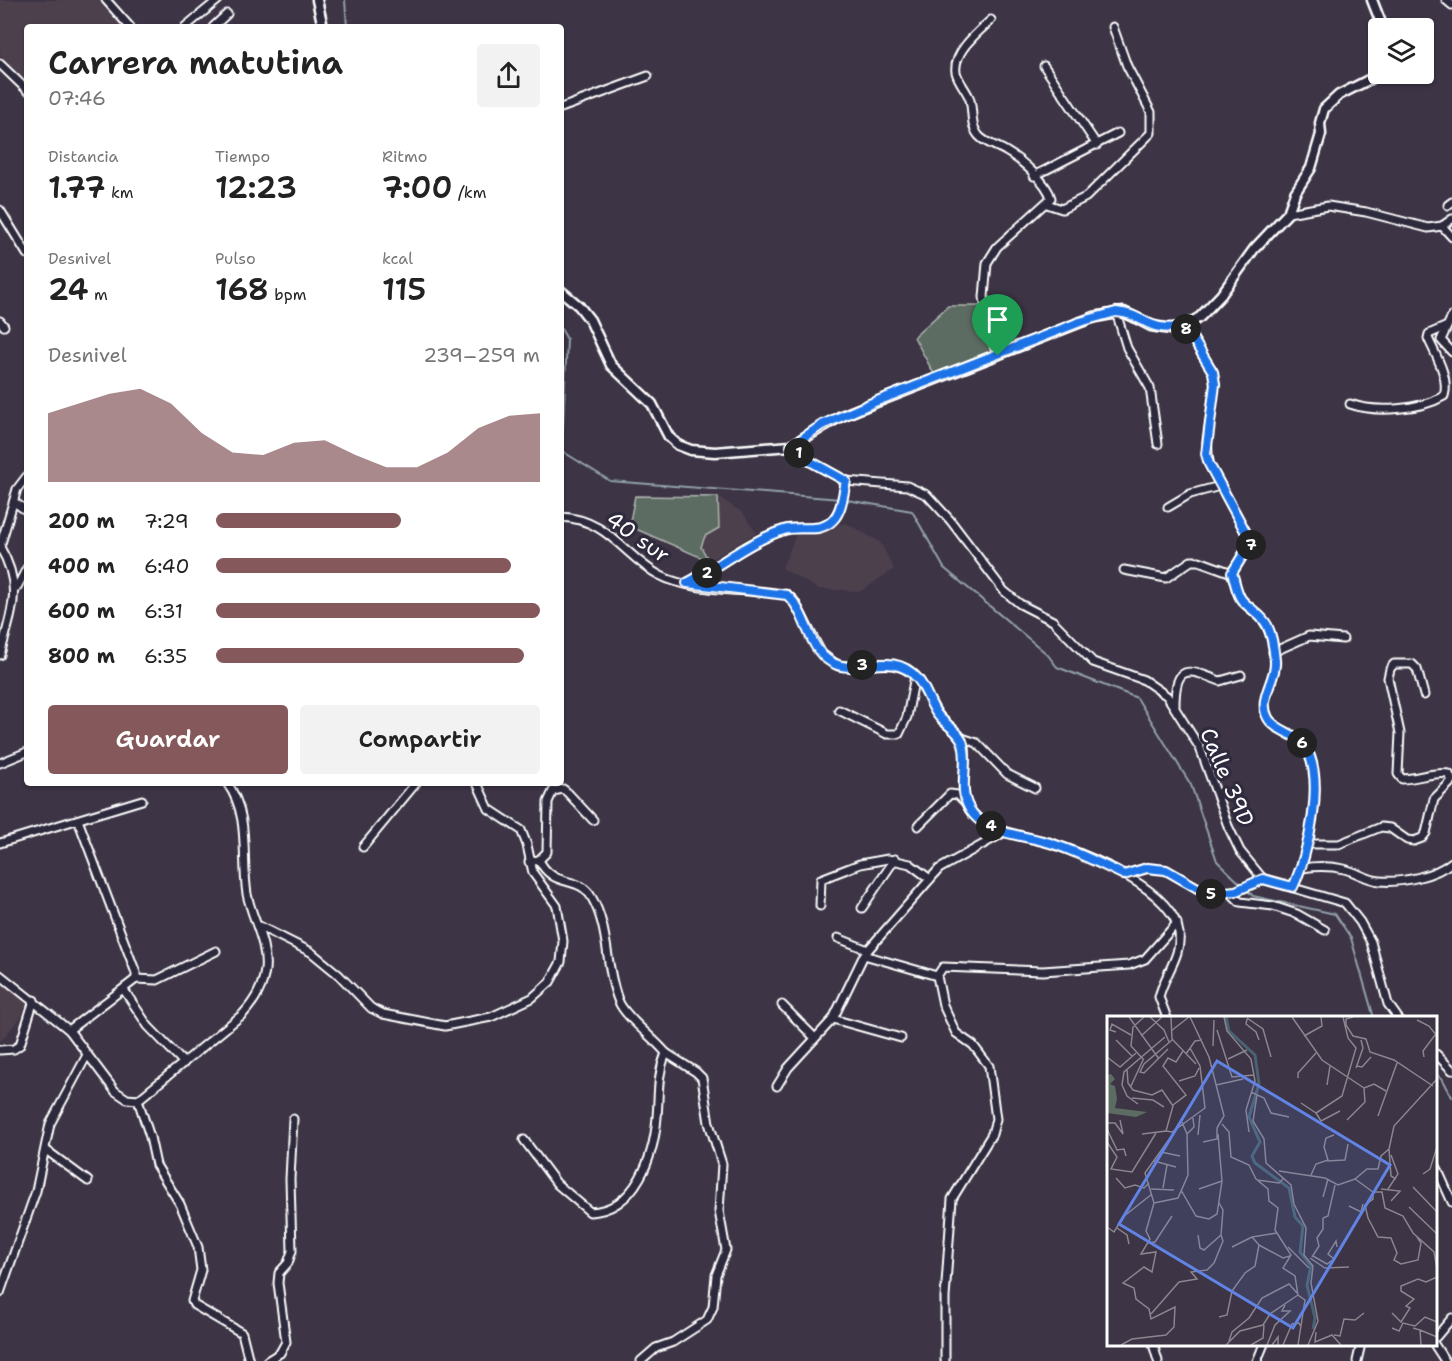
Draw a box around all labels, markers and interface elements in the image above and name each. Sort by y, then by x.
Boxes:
map controls [1368,18,1434,84]
button: layers [1368,18,1434,84]
text: Carrera matutina [48,40,343,85]
button: share [477,44,540,107]
text: 07:46 [48,85,106,111]
text: Distancia [48,146,119,167]
text: Tiempo [215,146,270,167]
text: Ritmo [382,146,427,167]
text: 1.77 [48,167,106,208]
text: 12:23 [215,167,297,208]
text: 7:00 [382,167,452,208]
text: km [106,182,134,203]
text: /km [452,182,487,203]
text: Desnivel [48,248,111,269]
text: Pulso [215,248,256,269]
text: kcal [382,248,413,269]
text: 24 [48,269,89,310]
text: 168 [215,269,269,310]
text: 115 [382,269,426,310]
text: m [89,284,108,305]
text: bpm [269,284,307,305]
pin [972,294,1023,356]
icon: arrive [981,303,1014,336]
pin: 8 [1171,314,1201,344]
text: 8 [1180,318,1192,339]
text: Desnivel [48,342,127,368]
text: 239–259 m [423,342,540,368]
pin: 1 [784,438,814,468]
text: 1 [795,442,803,463]
street label: 40 sur [600,505,676,569]
text: 200 m [48,508,115,534]
text: 7:29 [144,508,189,534]
pin: 7 [1236,530,1266,560]
text: 7 [1245,534,1257,555]
text: 400 m [48,553,115,579]
text: 6:40 [144,553,189,579]
pin: 2 [692,558,722,588]
text: 2 [701,562,713,583]
text: 600 m [48,598,115,624]
text: 6:31 [144,598,183,624]
text: 800 m [48,643,115,669]
text: 6:35 [144,643,187,669]
pin: 3 [847,650,877,680]
text: 3 [856,654,868,675]
button: Guardar [48,705,288,774]
button: Compartir [300,705,540,774]
street label: Calle 39D [1193,724,1261,830]
pin: 6 [1287,728,1317,758]
text: 6 [1296,732,1308,753]
pin: 4 [976,811,1006,841]
text: 4 [985,815,997,836]
pin: 5 [1196,879,1226,909]
text: 5 [1206,883,1216,904]
inset map [1107,1016,1437,1346]

